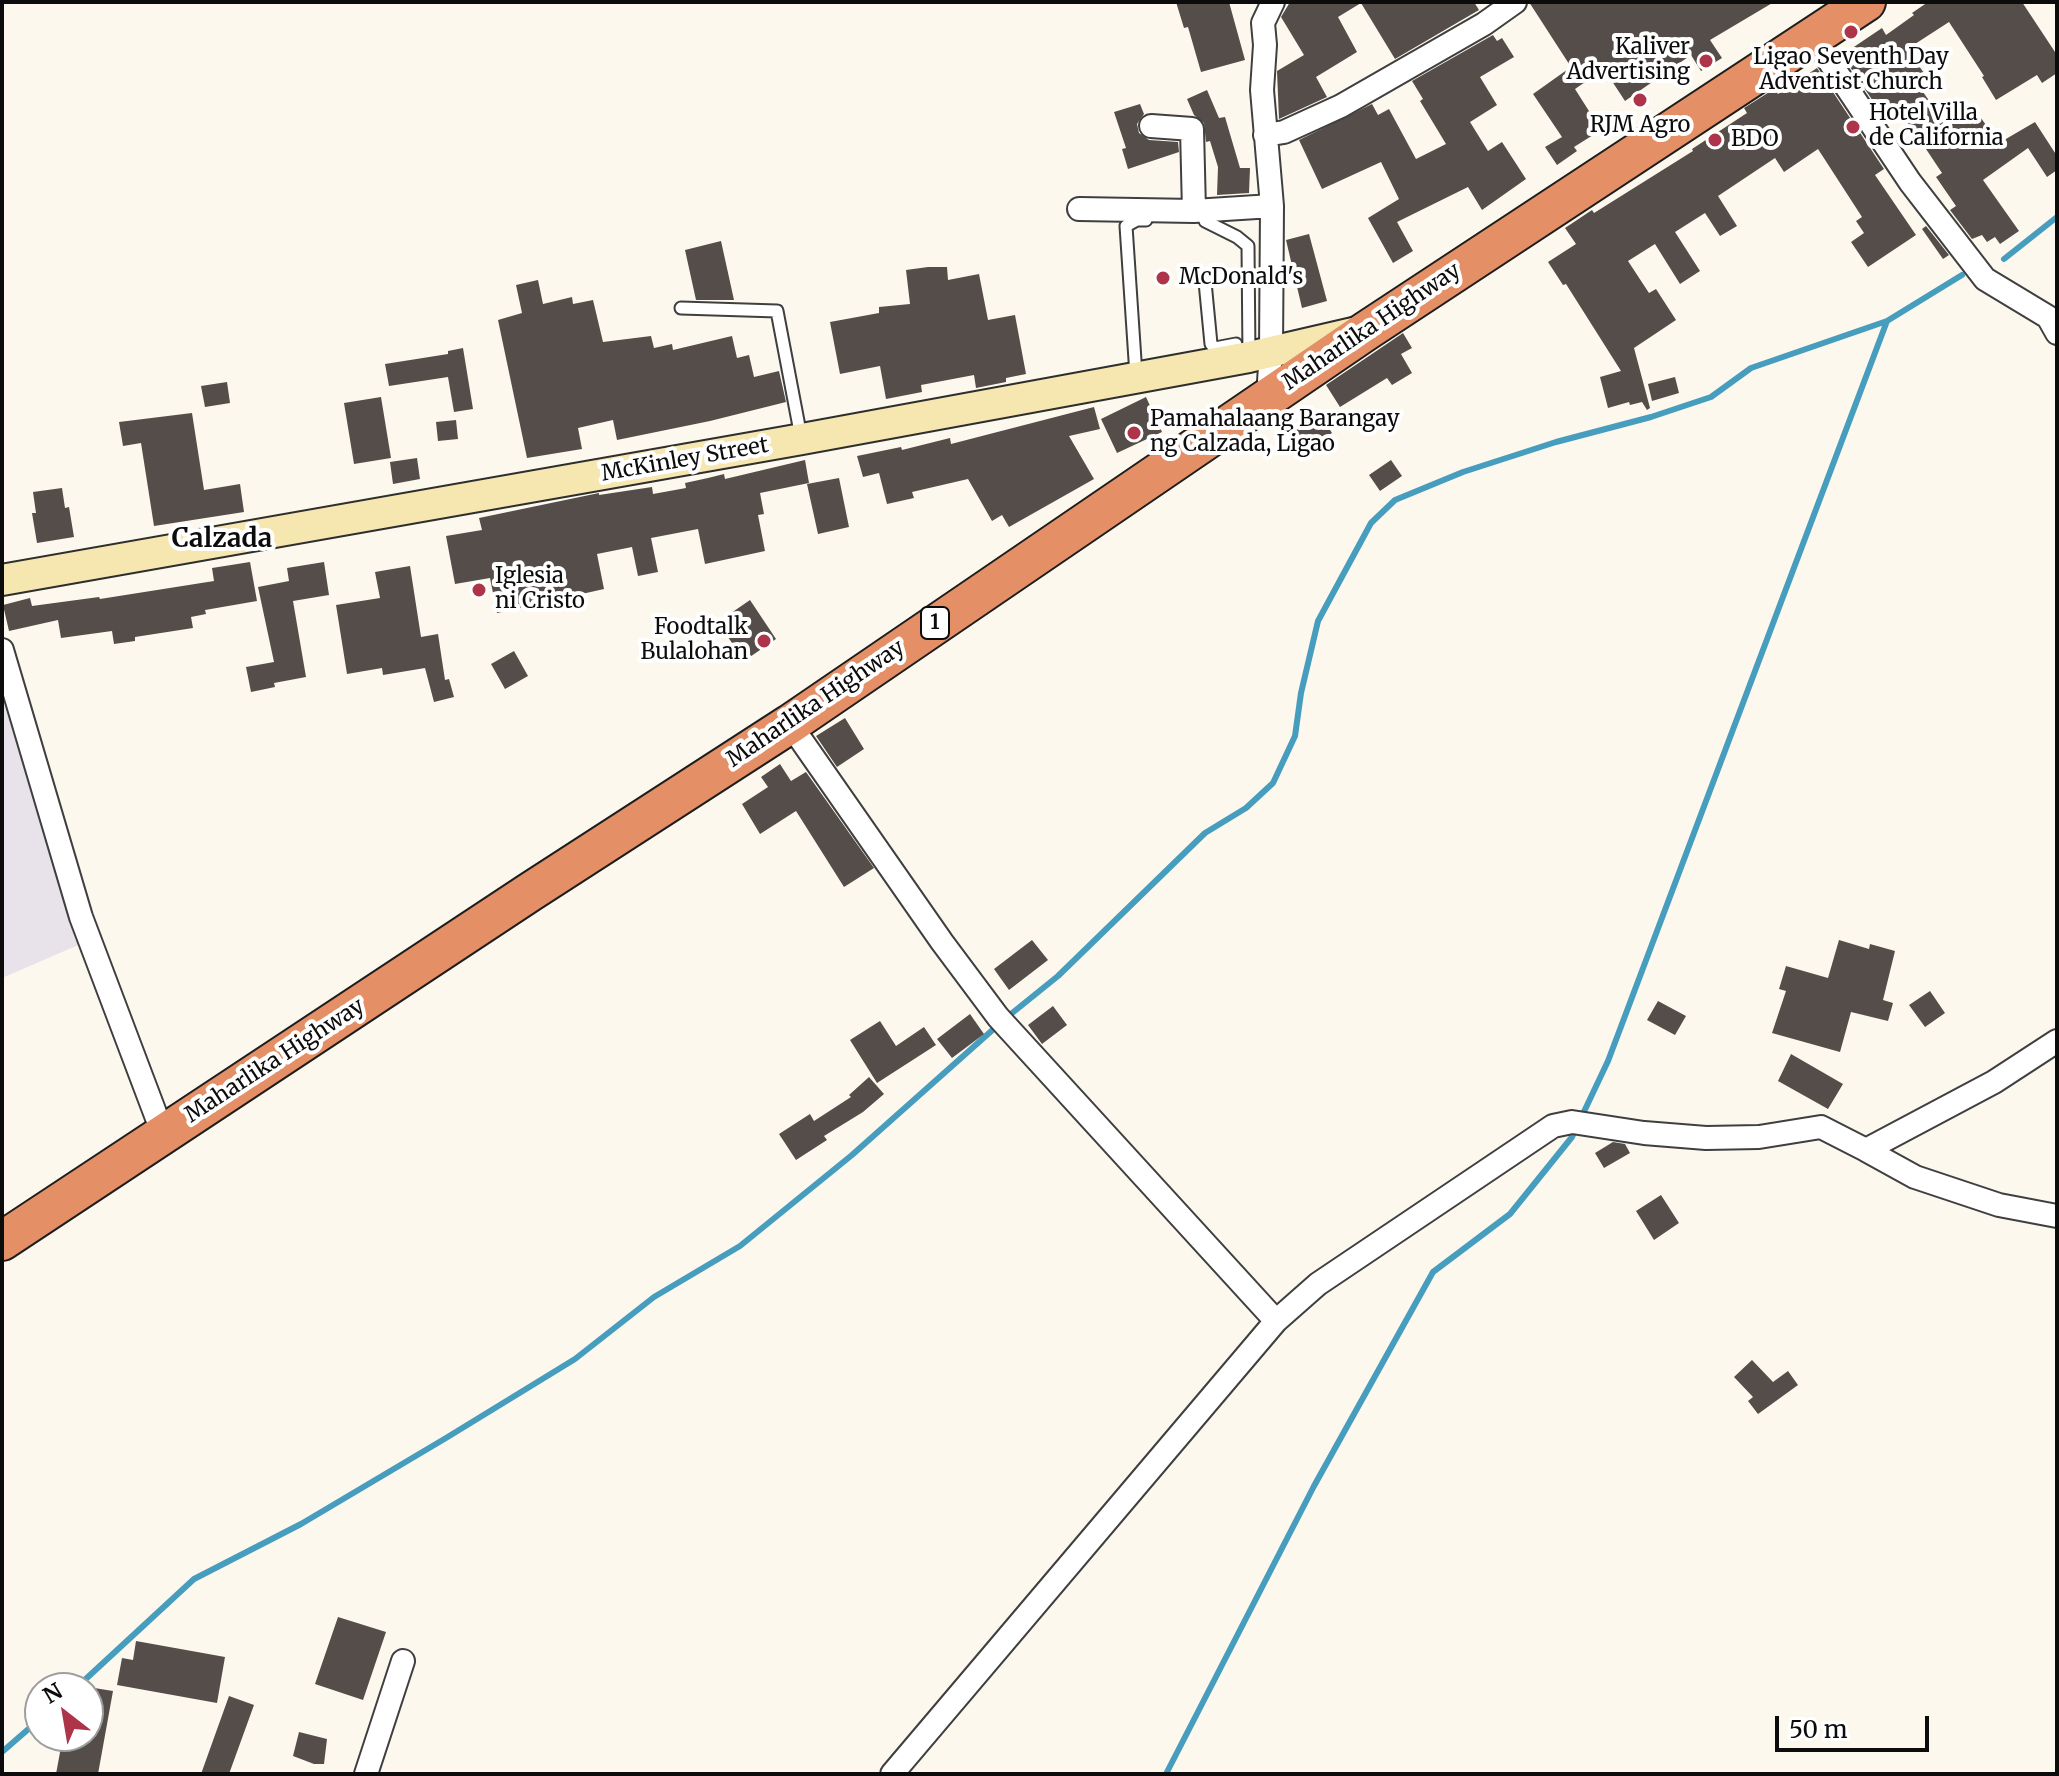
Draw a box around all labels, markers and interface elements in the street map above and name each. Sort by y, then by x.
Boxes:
marker: Ligao Seventh Day Adventist Church [1842,23,1860,41]
place label: Kaliver Advertising [1566,35,1690,86]
place label: Ligao Seventh Day Adventist Church [1753,45,1949,96]
marker: Kaliver Advertising [1697,52,1715,70]
marker: RJM Agro [1631,91,1649,109]
place label: Hotel Villa de California [1869,101,2004,152]
place label: RJM Agro [1590,113,1690,139]
marker: Hotel Villa de California [1844,118,1862,136]
place label: BDO [1731,127,1779,153]
marker: BDO [1706,131,1724,149]
street label: Maharlika Highway [1278,258,1466,396]
place label: McDonald's [1179,265,1303,291]
marker: McDonald's [1154,269,1172,287]
place label: Pamahalaang Barangay ng Calzada, Ligao [1150,407,1400,458]
marker: Pamahalaang Barangay ng Calzada, Ligao [1125,424,1143,442]
street label: McKinley Street [599,432,771,488]
district label: Calzada [172,524,272,556]
place label: Iglesia ni Cristo [495,564,585,616]
marker: Iglesia ni Cristo [470,581,488,599]
road number: 1 [921,607,949,639]
place label: Foodtalk Bulalohan [641,615,748,666]
marker: Foodtalk Bulalohan [755,632,773,650]
street label: Maharlika Highway [722,635,910,773]
street label: Maharlika Highway [180,993,370,1129]
north arrow [24,1672,104,1752]
text: N [38,1677,67,1710]
scale bar [1779,1700,1933,1750]
text: 50 m [1789,1714,1848,1745]

